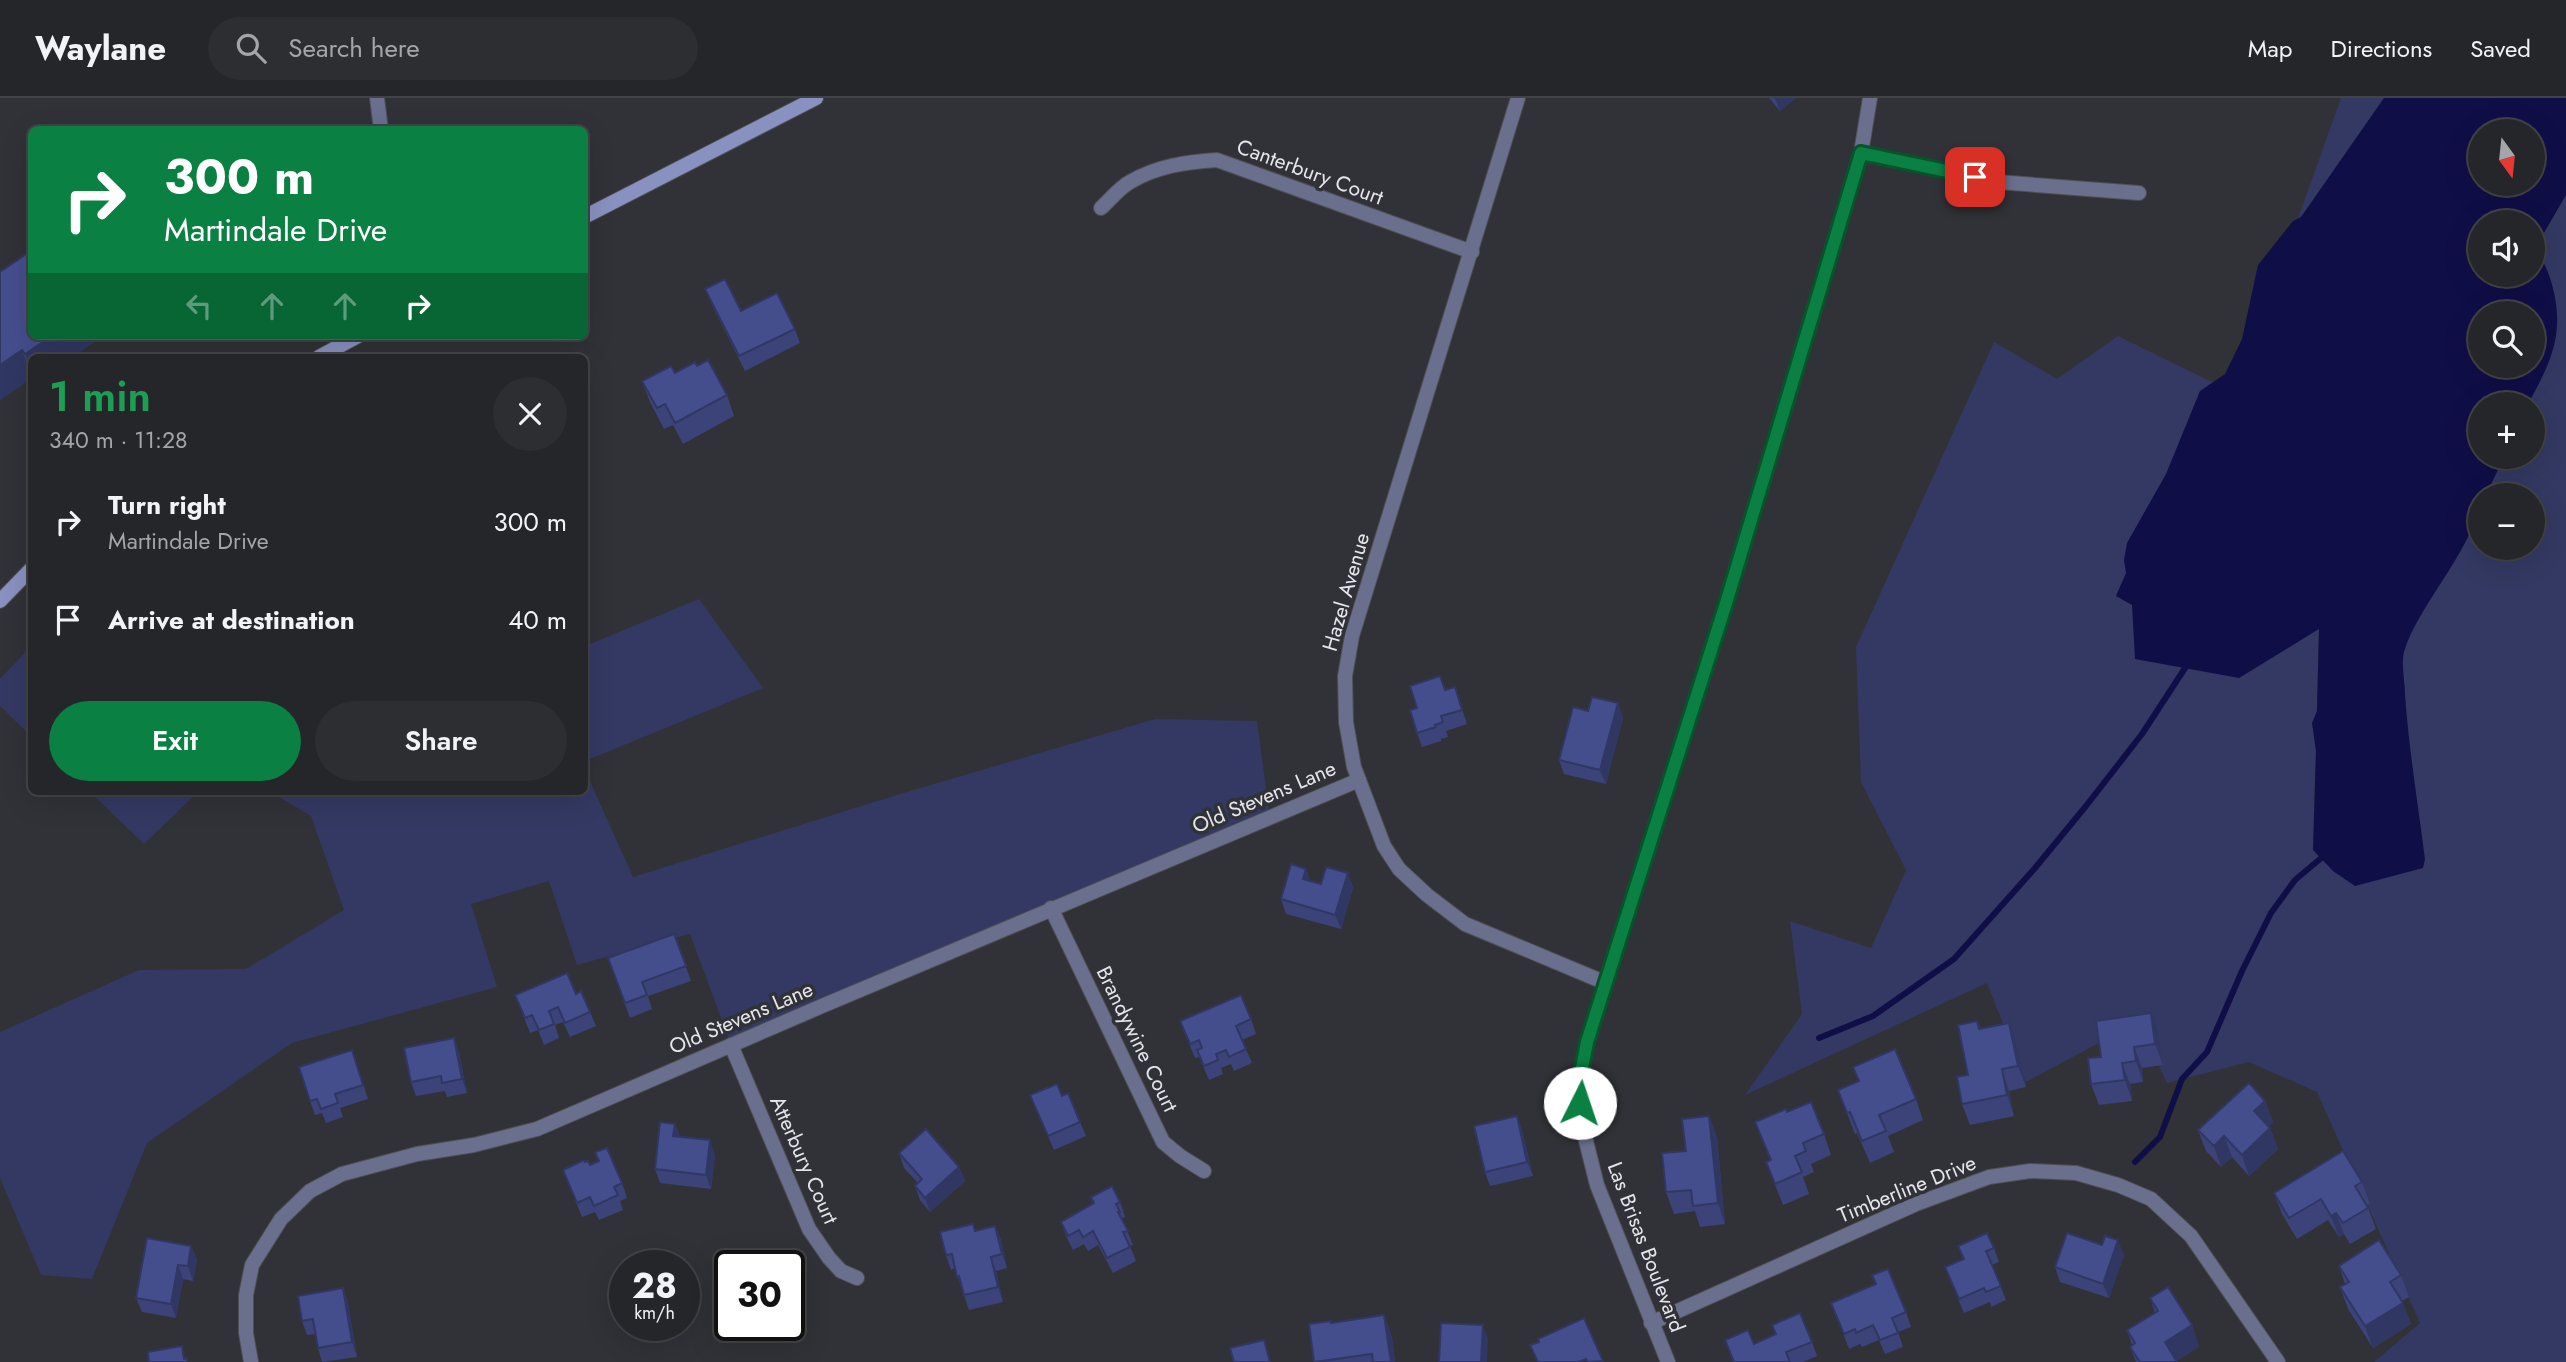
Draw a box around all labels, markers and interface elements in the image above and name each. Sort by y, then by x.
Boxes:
search box [208,17,698,80]
text: Waylane [35,25,166,72]
icon: search [232,29,270,67]
text: Search here [288,29,420,67]
text: Map [2248,31,2293,66]
text: Directions [2331,31,2432,66]
text: Saved [2470,31,2531,66]
north arrow [2468,119,2544,196]
map controls [2468,119,2545,560]
street label: Canterbury Court [1232,132,1388,212]
text: 300 m [164,142,314,212]
pin [1945,147,2005,207]
icon: right [49,154,140,245]
icon: arrive [1956,158,1994,196]
text: Martindale Drive [164,207,387,253]
button: sound [2468,210,2545,287]
icon: left [180,287,218,325]
icon: ahead [253,287,291,325]
icon: ahead [326,287,364,325]
icon: right [399,287,437,325]
button: search [2468,301,2545,378]
text: 1 min [49,366,151,427]
button: close [493,377,567,451]
button: + [2468,392,2545,469]
text: 340 m · 11:28 [49,423,188,457]
button: − [2468,483,2545,560]
text: Turn right [108,486,226,524]
icon: right [49,503,87,541]
text: 300 m [494,503,567,541]
text: Martindale Drive [108,524,269,558]
street label: Hazel Avenue [1315,529,1377,655]
icon: arrive [49,601,87,639]
text: Arrive at destination [108,601,355,639]
text: 40 m [508,601,567,639]
button: Exit [49,701,301,781]
button: Share [315,701,567,781]
street label: Old Stevens Lane [1187,753,1341,841]
street label: Brandywine Court [1089,961,1185,1117]
street label: Old Stevens Lane [664,974,818,1062]
position arrow [1543,1066,1617,1140]
street label: Atterbury Court [762,1091,846,1229]
street label: Timberline Drive [1833,1148,1981,1230]
street label: Las Brisas Boulevard [1600,1158,1692,1336]
speed limit sign: 30 [714,1250,805,1341]
text: 28 [632,1261,677,1311]
text: km/h [634,1300,675,1326]

